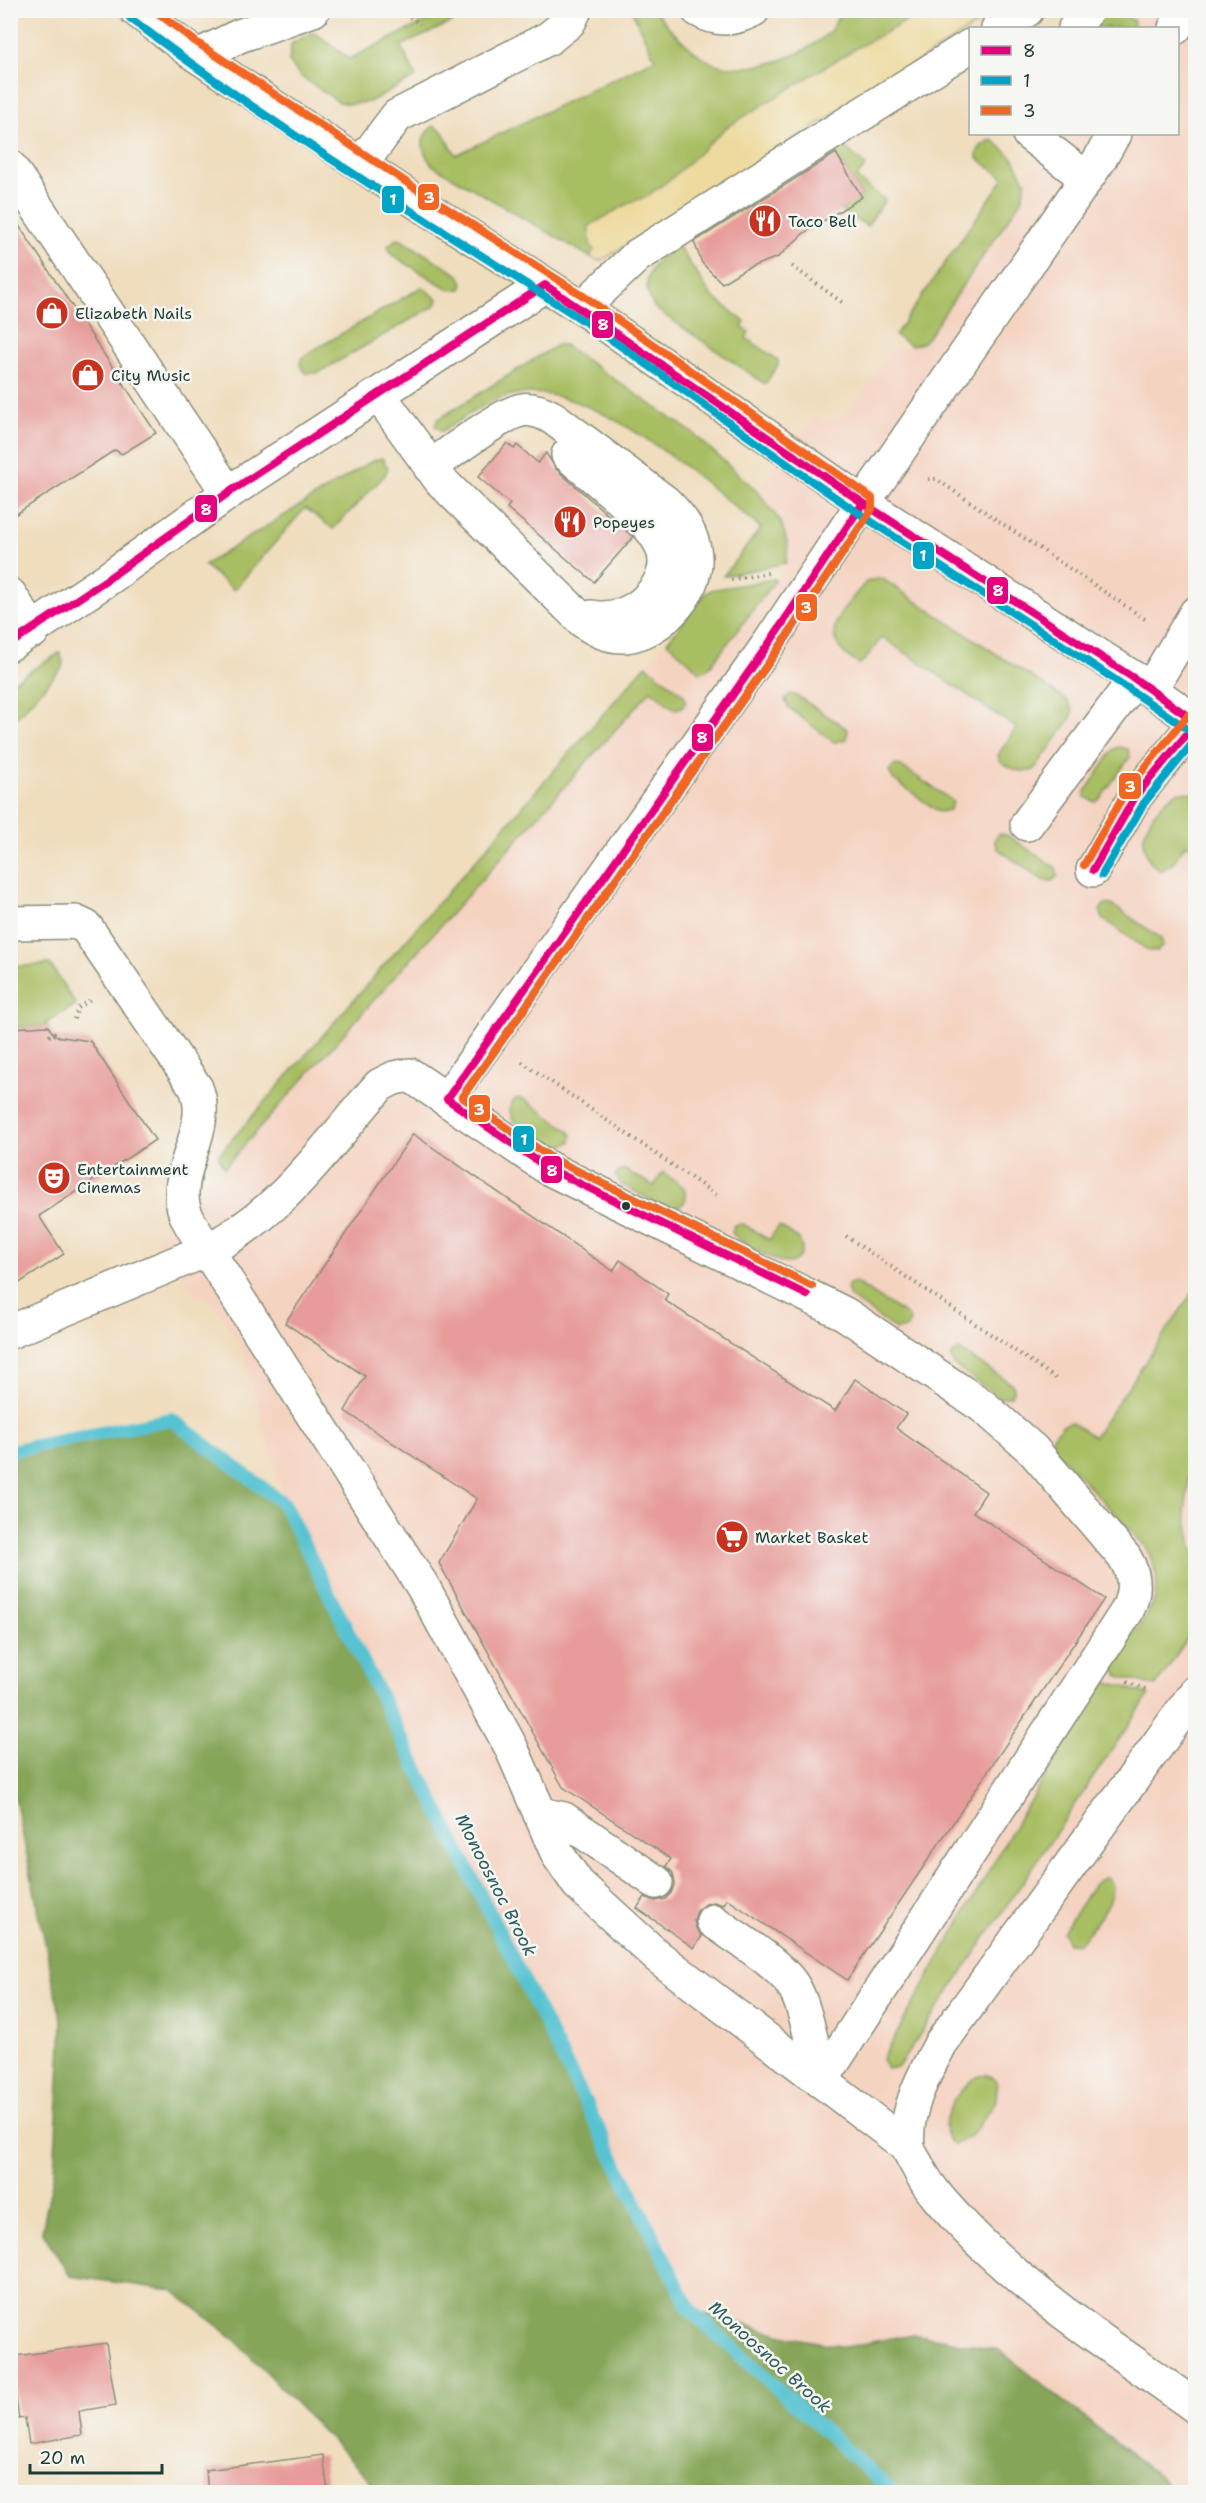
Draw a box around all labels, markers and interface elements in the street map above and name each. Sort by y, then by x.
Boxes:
legend [969,27,1179,135]
text: 8 [1023,39,1036,63]
text: 1 [1023,69,1031,93]
text: 3 [1023,99,1036,123]
line badge: 3 [417,183,440,211]
line badge: 1 [381,185,405,214]
text: 3 [423,187,435,208]
text: 1 [389,189,397,210]
restaurant icon: Taco Bell [747,203,783,239]
place label: Taco Bell [788,211,857,232]
shop icon: Elizabeth Nails [34,295,70,331]
place label: Elizabeth Nails [75,303,192,324]
line badge: 8 [591,310,614,339]
text: 8 [597,314,609,335]
shop icon: City Music [70,357,106,393]
place label: City Music [111,365,191,386]
line badge: 8 [194,494,218,523]
text: 8 [200,499,212,520]
restaurant icon: Popeyes [552,504,588,540]
place label: Popeyes [593,512,655,533]
line badge: 1 [912,541,935,570]
text: 1 [919,545,927,566]
line badge: 8 [986,576,1009,605]
text: 8 [992,580,1004,601]
line badge: 3 [795,593,818,622]
text: 3 [800,597,812,618]
line badge: 8 [691,723,714,752]
text: 8 [696,727,708,748]
line badge: 3 [1118,772,1142,800]
text: 3 [1124,776,1136,797]
line badge: 3 [468,1094,491,1123]
text: 3 [473,1099,485,1120]
line badge: 1 [512,1125,535,1153]
text: 1 [520,1129,528,1150]
line badge: 8 [540,1155,563,1184]
place label: Entertainment Cinemas [77,1159,188,1198]
theatre icon: Entertainment Cinemas [36,1160,72,1196]
text: 8 [546,1160,558,1181]
unlabelled marker [620,1200,632,1212]
supermarket icon: Market Basket [714,1519,750,1555]
place label: Market Basket [755,1527,868,1548]
water label: Monoosnoc Brook [450,1809,543,1961]
water label: Monoosnoc Brook [704,2295,837,2419]
scale bar [30,2437,162,2475]
text: 20 m [39,2446,85,2470]

